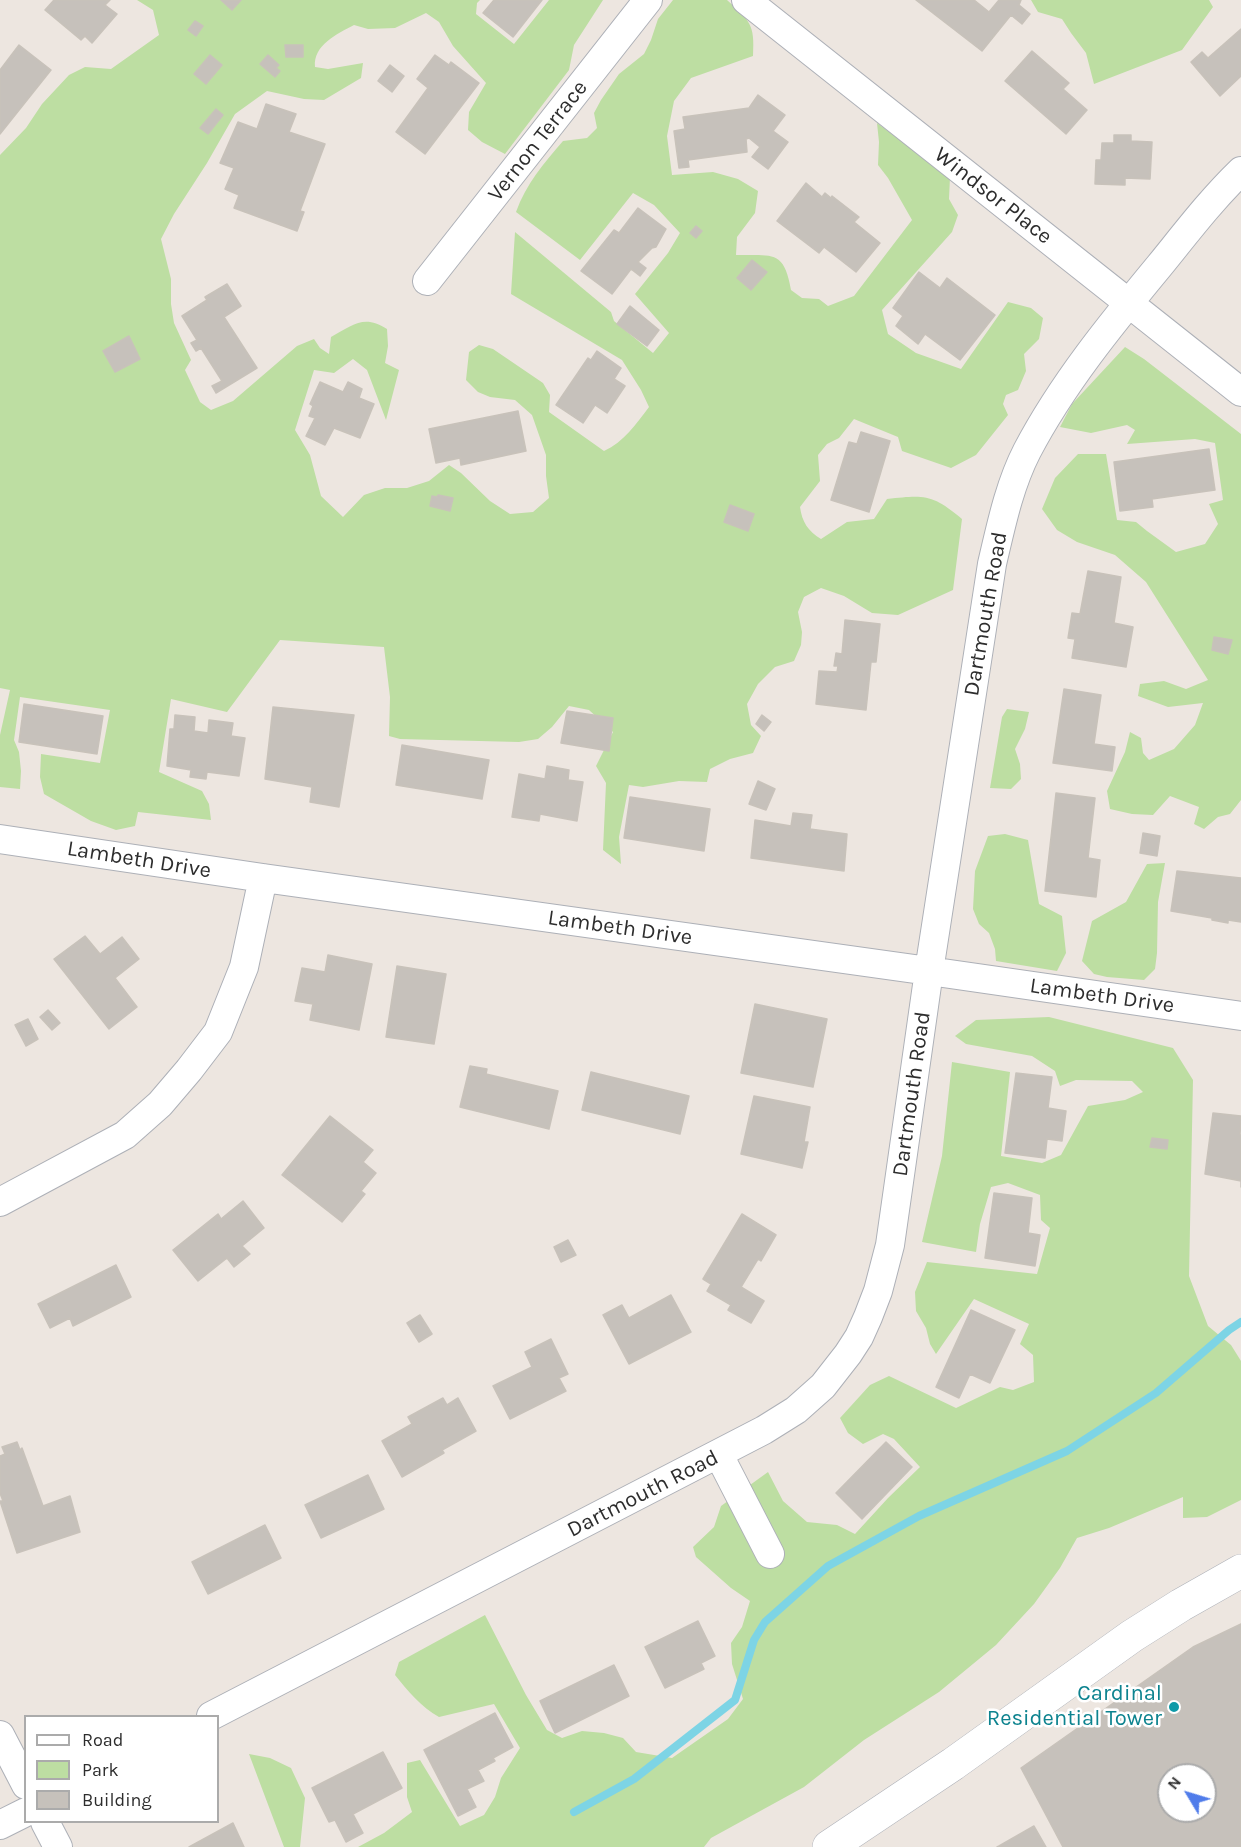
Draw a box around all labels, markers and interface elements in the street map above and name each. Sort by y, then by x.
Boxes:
street label: Vernon Terrace [483,75,593,207]
street label: Windsor Place [929,142,1057,250]
street label: Dartmouth Road [959,530,1013,698]
street label: Lambeth Drive [65,836,213,884]
street label: Lambeth Drive [546,905,694,951]
street label: Lambeth Drive [1028,973,1176,1019]
street label: Dartmouth Road [887,1010,937,1178]
street label: Dartmouth Road [563,1445,723,1543]
place label: Cardinal Residential Tower [987,1681,1162,1732]
marker: Cardinal Residential Tower [1167,1700,1181,1714]
legend [24,1715,219,1823]
text: Road [82,1729,123,1751]
text: Park [82,1759,119,1781]
north arrow [1157,1763,1217,1823]
text: N [1163,1772,1185,1793]
text: Building [82,1789,152,1811]

